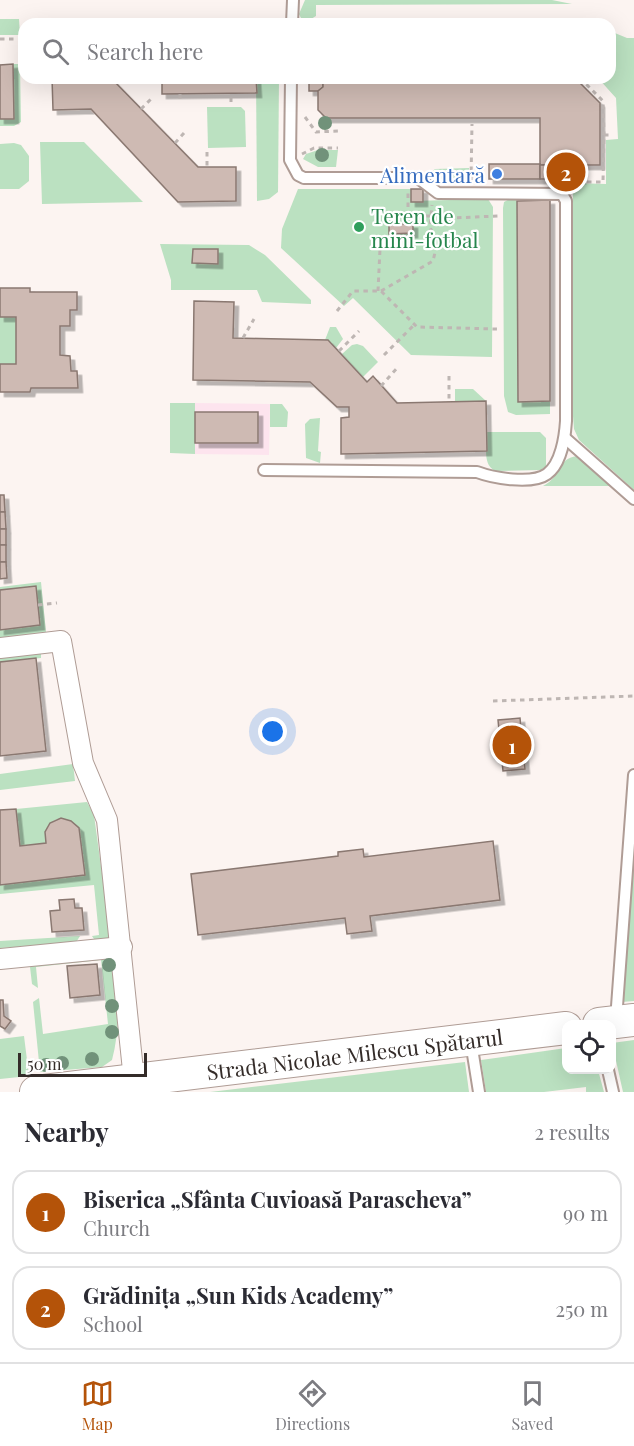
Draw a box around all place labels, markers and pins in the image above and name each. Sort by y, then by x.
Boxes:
pin: 2 [546,150,586,195]
place label: Alimentară [379,160,486,188]
marker: Alimentară [490,167,504,181]
place label: Teren de mini-fotbal [371,201,479,253]
marker: Teren de mini-fotbal [352,220,366,234]
pin: 1 [492,722,532,768]

